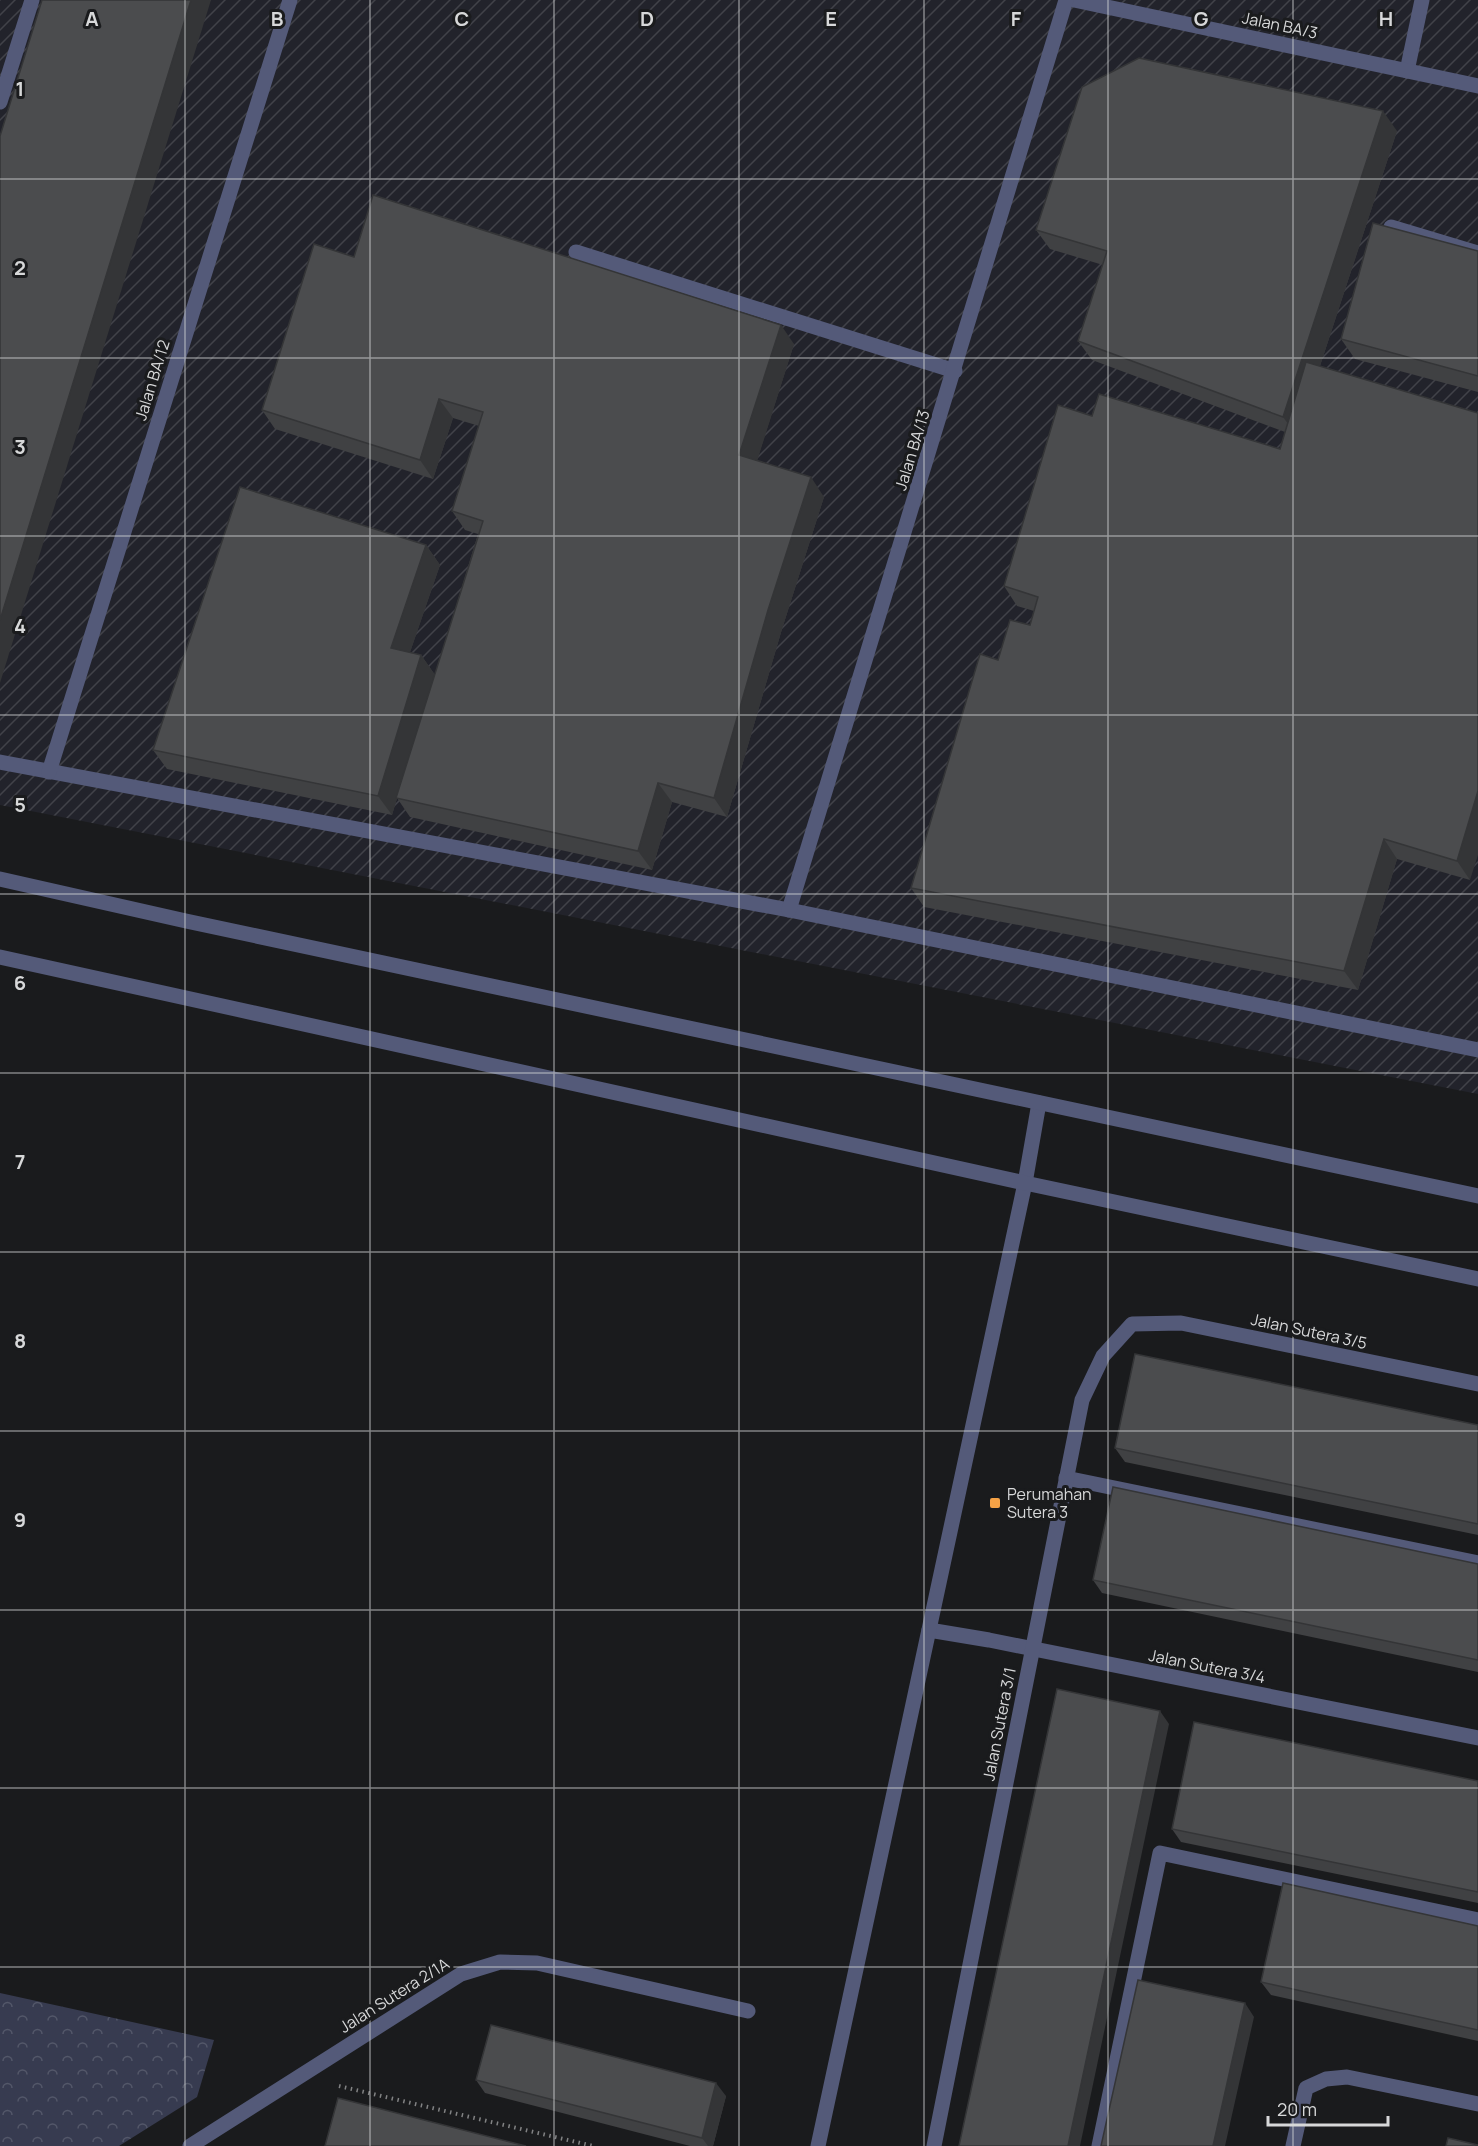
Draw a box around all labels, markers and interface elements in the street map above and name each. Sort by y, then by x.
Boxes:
text: A [85,5,99,32]
text: B [271,5,284,32]
text: C [455,5,469,32]
text: D [640,5,654,32]
text: E [825,5,837,32]
text: F [1011,5,1022,32]
text: G [1194,5,1209,32]
text: H [1379,5,1393,32]
street label: Jalan BA/3 [1240,6,1320,44]
text: 1 [16,75,24,102]
text: 2 [14,254,26,281]
street label: Jalan BA/12 [129,337,175,423]
street label: Jalan BA/13 [889,407,935,493]
text: 3 [14,433,26,460]
text: 4 [14,612,26,639]
text: 5 [14,791,26,818]
text: 6 [14,969,26,996]
text: 7 [15,1148,25,1175]
street label: Jalan Sutera 3/5 [1249,1308,1369,1354]
text: 8 [14,1327,26,1354]
place label: Perumahan Sutera 3 [1007,1483,1092,1523]
marker: Perumahan Sutera 3 [988,1496,1002,1510]
text: 9 [14,1506,26,1533]
street label: Jalan Sutera 3/4 [1147,1644,1267,1688]
street label: Jalan Sutera 3/1 [977,1665,1021,1783]
street label: Jalan Sutera 2/1A [335,1952,453,2038]
scale bar [1268,2089,1388,2127]
text: 20 m [1277,2097,1317,2121]

